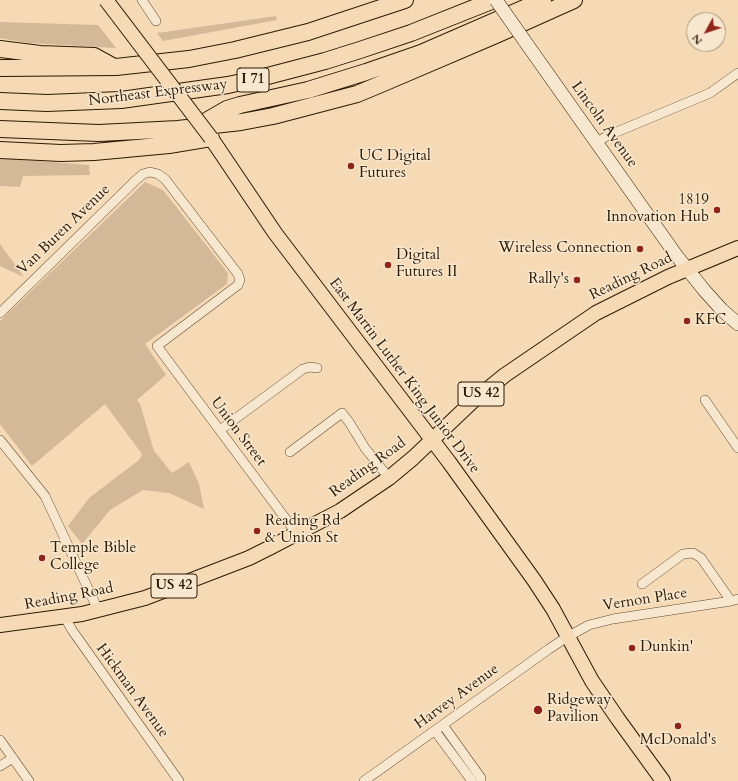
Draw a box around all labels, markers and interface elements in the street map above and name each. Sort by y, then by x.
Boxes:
north arrow [686,12,726,52]
text: N [688,31,706,48]
road number: I 71 [237,68,269,92]
street label: Northeast Expressway [87,76,229,110]
street label: Lincoln Avenue [567,79,641,171]
place label: UC Digital Futures [359,148,431,183]
marker: UC Digital Futures [346,161,356,171]
street label: Van Buren Avenue [14,181,114,279]
place label: 1819 Innovation Hub [606,192,709,227]
marker: 1819 Innovation Hub [712,205,722,215]
place label: Wireless Connection [498,240,632,258]
marker: Wireless Connection [635,244,645,254]
place label: Digital Futures II [396,247,457,282]
street label: Reading Road [587,249,675,305]
marker: Digital Futures II [383,260,393,270]
place label: Rally's [528,271,569,289]
street label: East Martin Luther King Junior Drive [325,275,483,477]
marker: Rally's [572,275,582,285]
place label: KFC [695,312,726,330]
marker: KFC [682,316,692,326]
road number: US 42 [458,382,504,406]
street label: Union Street [206,394,270,470]
street label: Reading Road [326,434,410,502]
place label: Reading Rd & Union St [265,513,340,548]
marker: Reading Rd & Union St [252,526,262,536]
place label: Temple Bible College [50,540,136,575]
marker: Temple Bible College [37,553,47,563]
road number: US 42 [151,574,197,598]
street label: Reading Road [23,580,115,614]
street label: Vernon Place [601,584,689,616]
place label: Dunkin' [640,639,693,657]
street label: Hickman Avenue [92,640,172,742]
marker: Dunkin' [627,643,637,653]
street label: Harvey Avenue [411,660,503,734]
place label: Ridgeway Pavilion [547,692,611,727]
marker: Ridgeway Pavilion [532,704,544,716]
marker: McDonald's [673,721,683,731]
place label: McDonald's [640,732,716,750]

